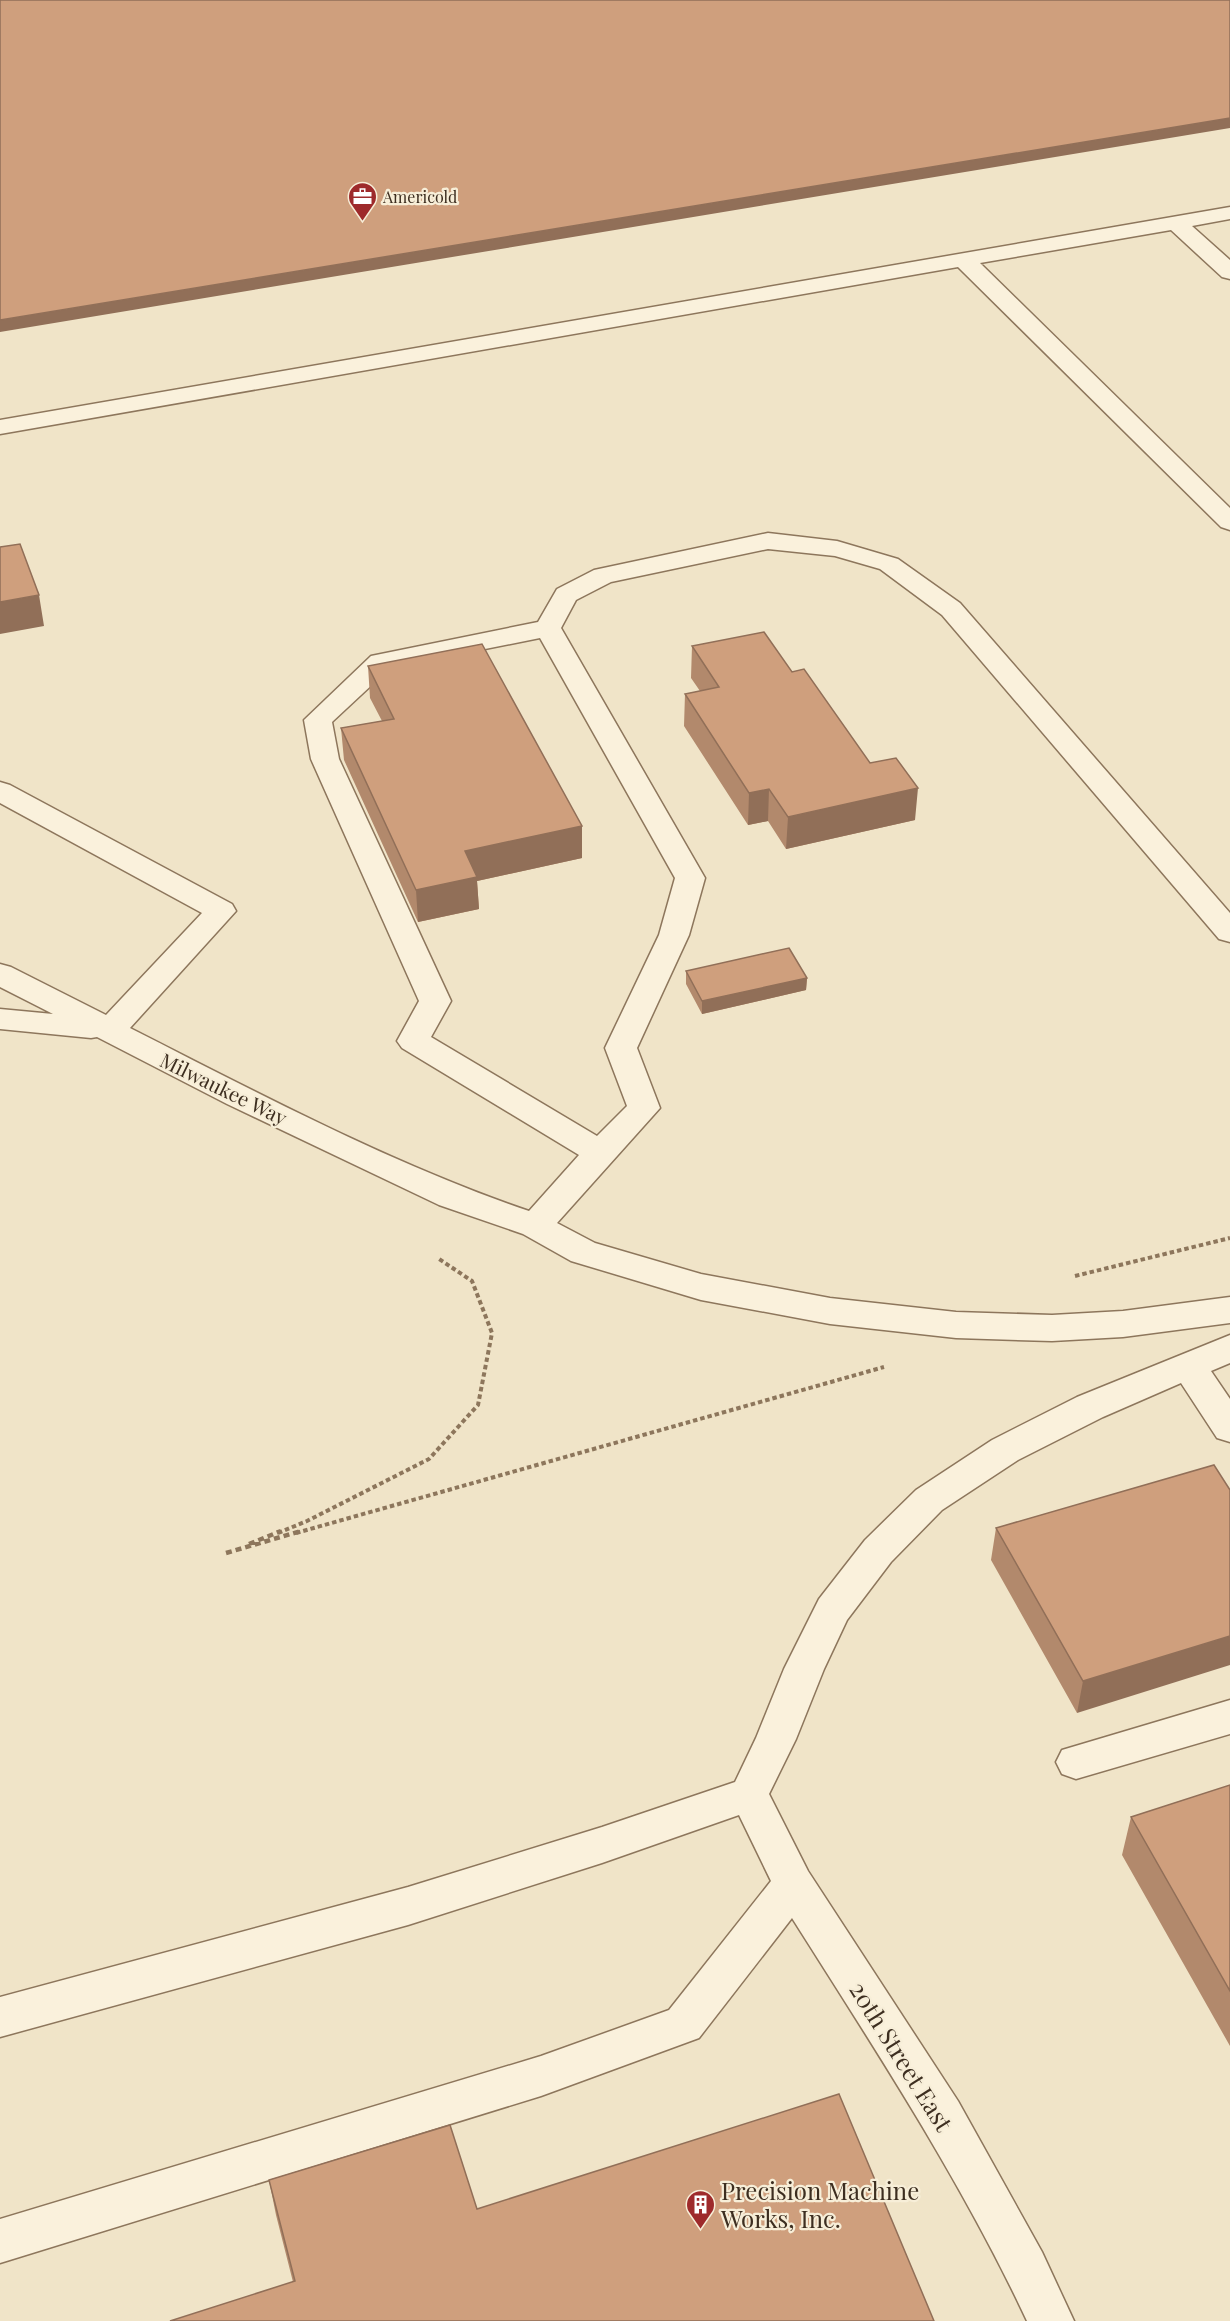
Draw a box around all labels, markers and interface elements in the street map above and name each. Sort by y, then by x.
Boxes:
office icon: Americold [346,180,378,222]
place label: Americold [382,186,457,207]
street label: Milwaukee Way [156,1046,292,1130]
street label: 20th Street East [843,1975,961,2137]
place label: Precision Machine Works, Inc. [720,2174,919,2234]
building icon: Precision Machine Works, Inc. [684,2188,716,2230]

